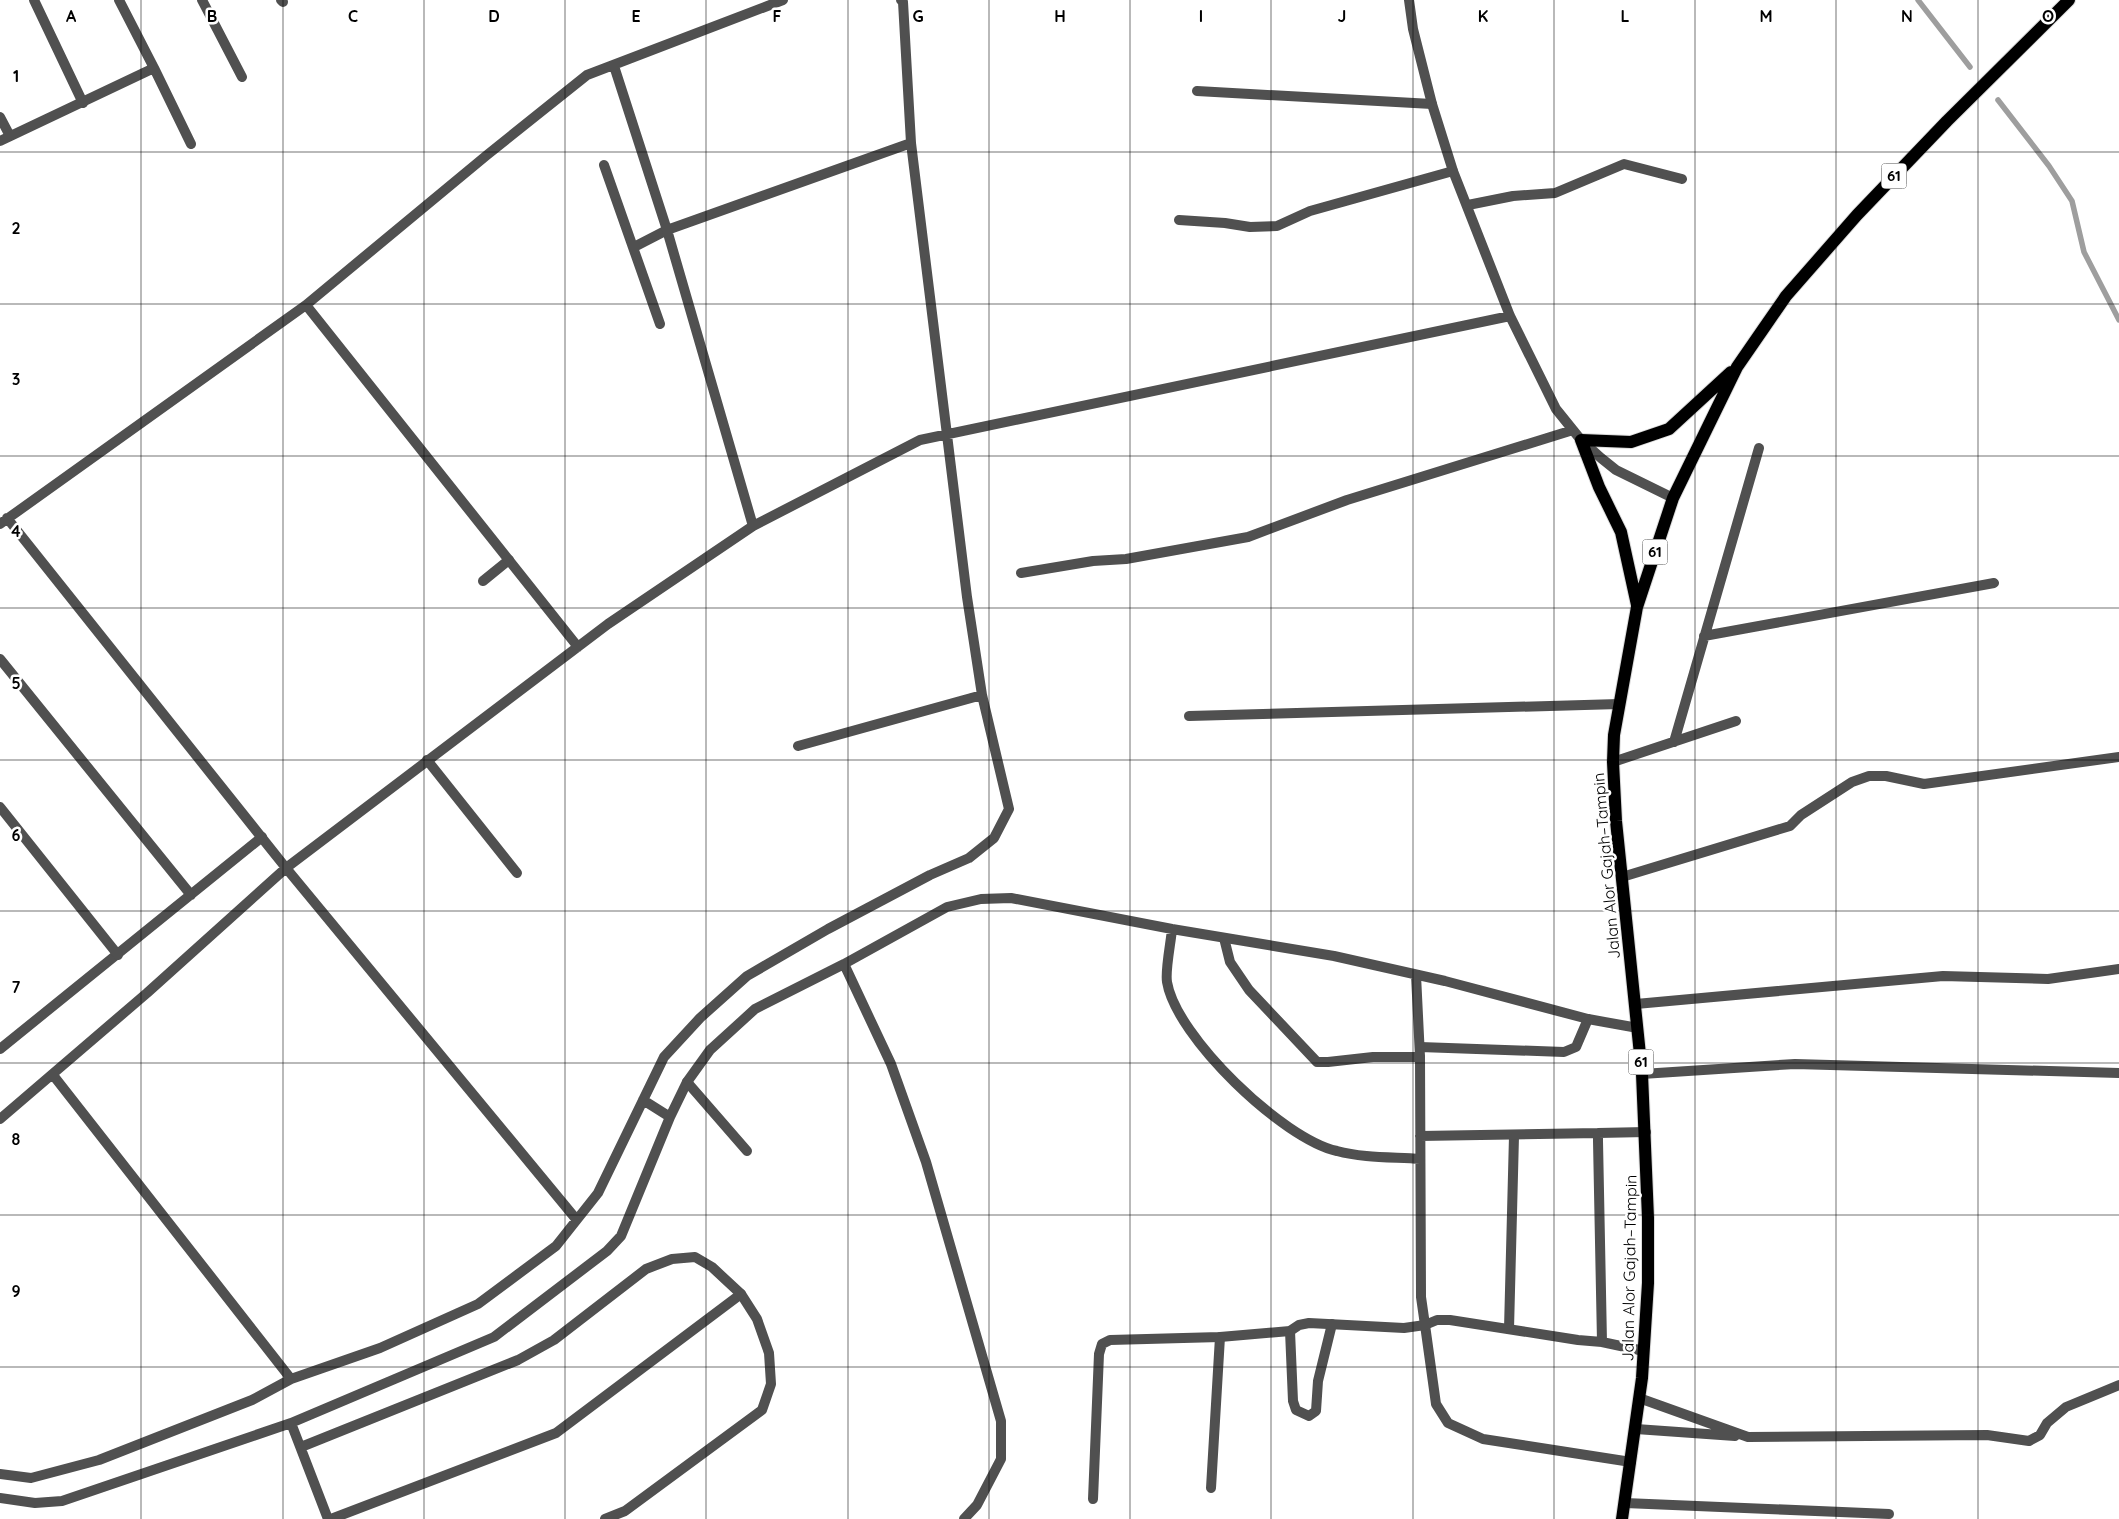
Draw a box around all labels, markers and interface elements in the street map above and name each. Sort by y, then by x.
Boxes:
text: A [66,6,77,26]
text: B [207,6,217,26]
text: C [348,6,358,26]
text: D [488,6,500,26]
text: E [631,6,641,26]
text: F [773,6,782,26]
text: G [912,6,924,26]
text: H [1054,6,1066,26]
text: I [1199,6,1203,26]
text: J [1338,6,1346,26]
text: K [1478,6,1488,26]
text: L [1621,6,1630,26]
text: M [1759,6,1773,26]
text: N [1901,6,1913,26]
text: O [2042,6,2054,26]
text: 1 [13,66,19,86]
road number: 61 [1882,164,1906,188]
text: 2 [11,218,21,238]
text: 3 [12,369,20,389]
text: 4 [11,521,21,541]
road number: 61 [1642,540,1668,564]
text: 5 [11,673,21,693]
street label: Jalan Alor Gajah–Tampin [1588,772,1624,960]
text: 6 [12,825,21,845]
text: 7 [12,977,21,997]
road number: 61 [1628,1050,1654,1074]
text: 8 [12,1129,21,1149]
street label: Jalan Alor Gajah–Tampin [1617,1174,1641,1362]
text: 9 [11,1281,21,1301]

